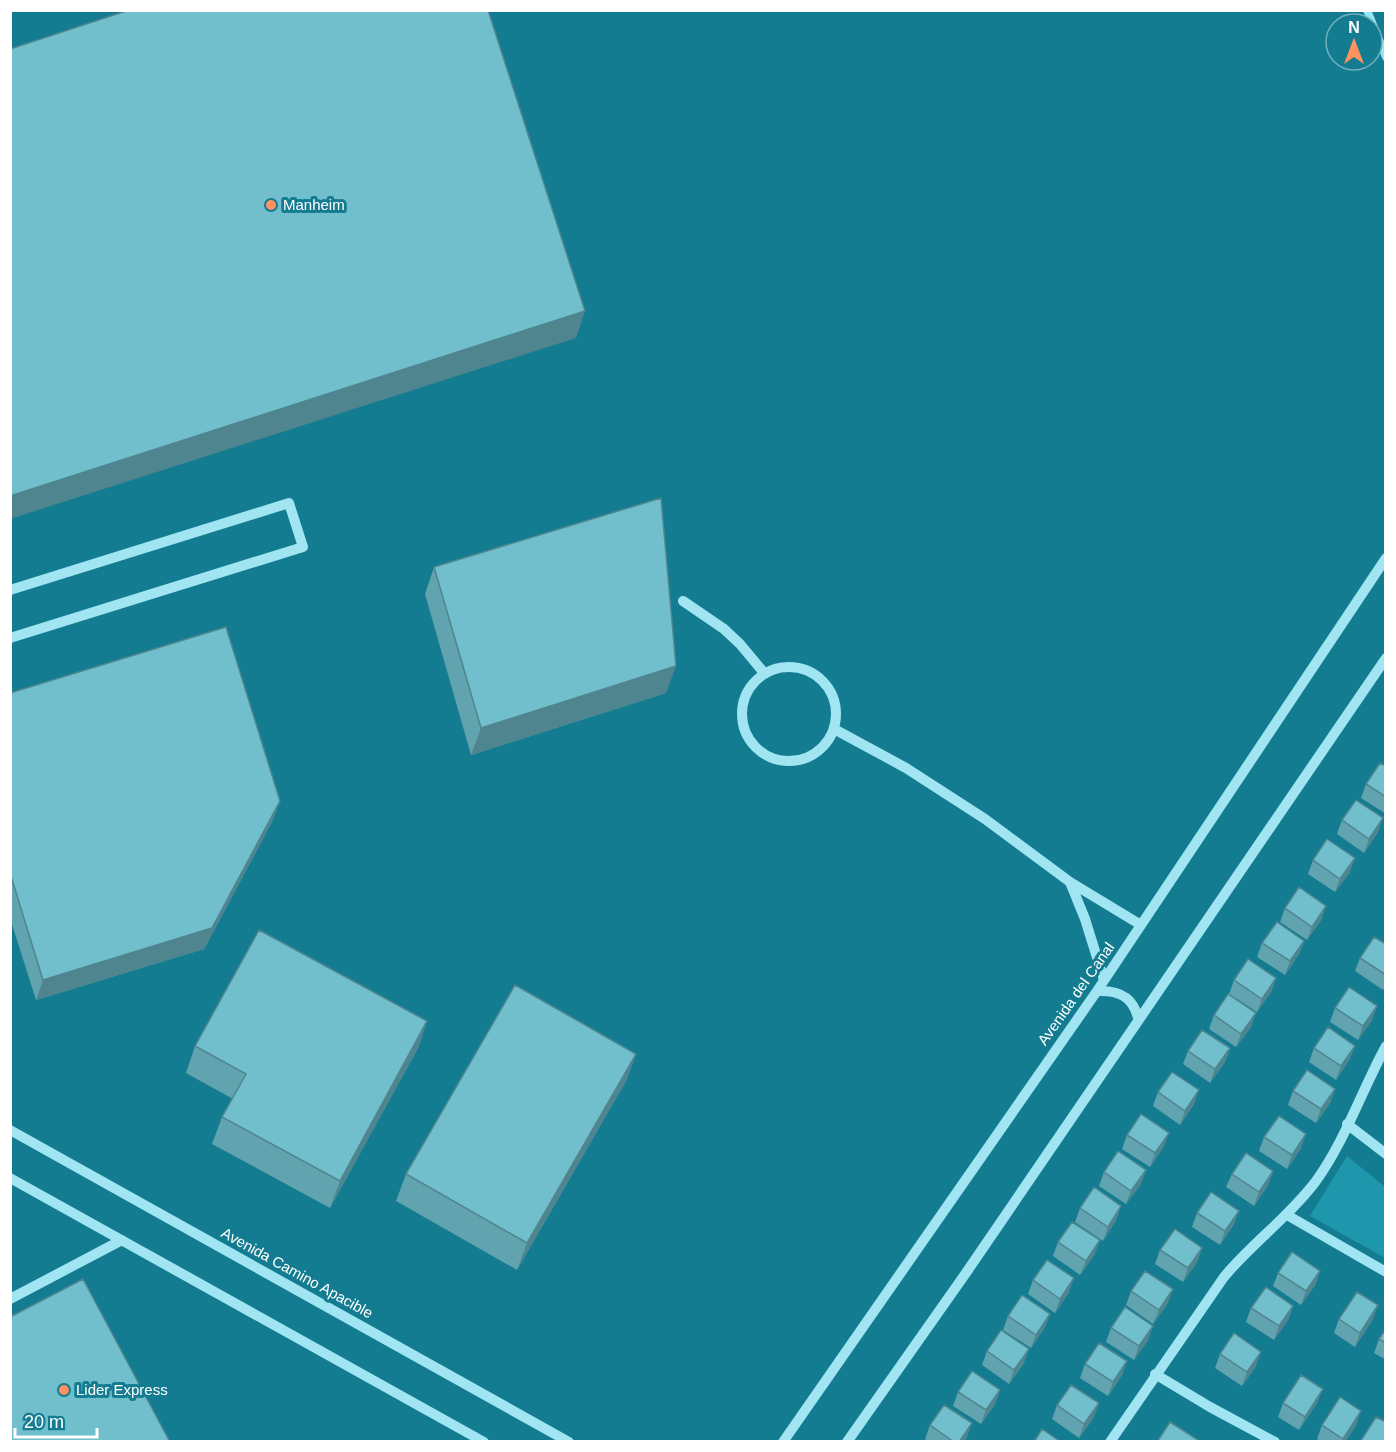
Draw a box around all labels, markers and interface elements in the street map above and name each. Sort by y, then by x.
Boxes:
north arrow [1324,12,1384,72]
text: N [1348,19,1360,36]
place label: Manheim [283,196,345,213]
marker: Manheim [264,198,278,212]
street label: Avenida del Canal [1034,939,1117,1048]
street label: Avenida Camino Apacible [218,1224,376,1321]
place label: Lider Express [76,1381,168,1398]
marker: Lider Express [57,1383,71,1397]
scale bar [15,1401,98,1439]
text: 20 m [24,1412,64,1432]

